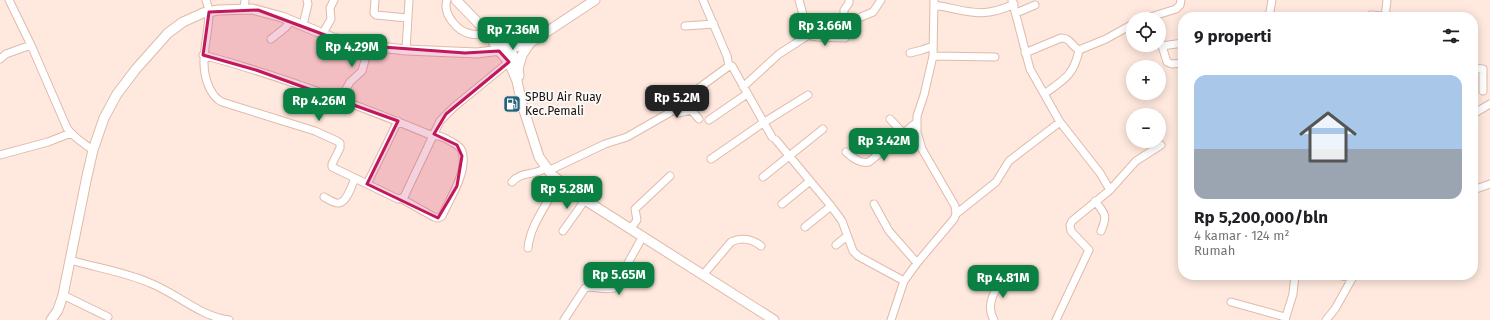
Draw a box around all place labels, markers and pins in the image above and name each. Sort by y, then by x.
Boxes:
pin: Rp 3.66M [784,13,866,47]
pin: Rp 7.36M [472,17,554,51]
pin: Rp 4.29M [311,34,393,68]
pin: Rp 5.2M [640,85,714,119]
pin: Rp 4.26M [278,88,360,122]
place label: SPBU Air Ruay Kec.Pemali [525,90,602,118]
fuel station icon: SPBU Air Ruay Kec.Pemali [502,94,522,114]
pin: Rp 3.42M [843,128,925,162]
pin: Rp 5.28M [526,176,608,210]
pin: Rp 5.65M [578,262,660,296]
pin: Rp 4.81M [962,265,1044,299]

